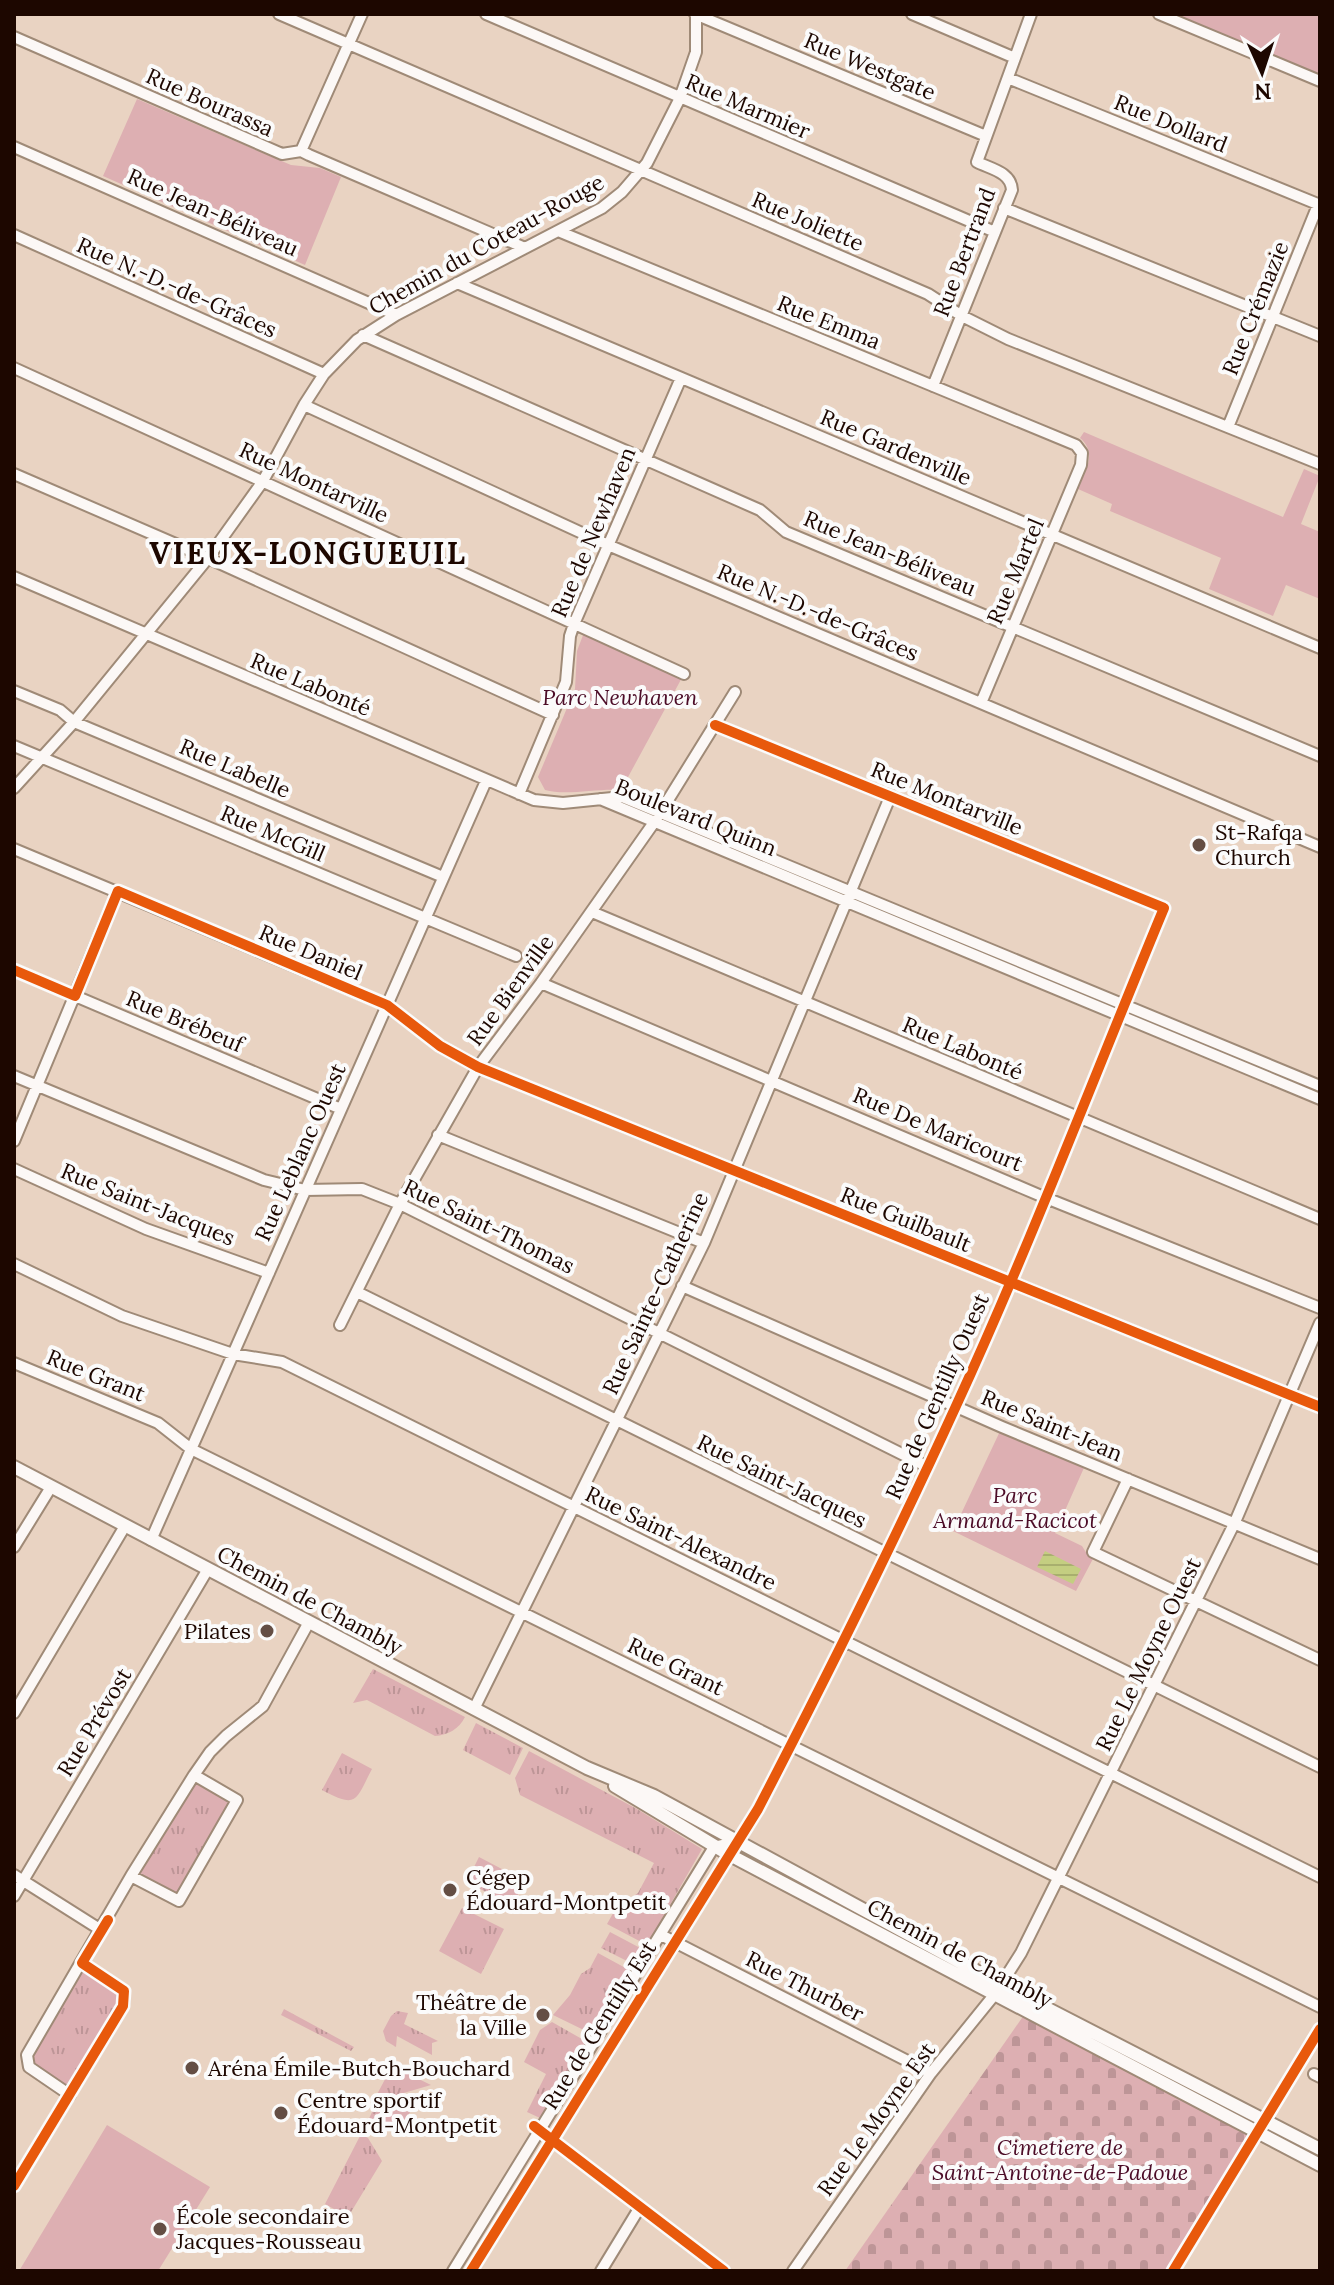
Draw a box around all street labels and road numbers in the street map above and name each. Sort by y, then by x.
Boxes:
street label: Rue Westgate [800,26,940,106]
street label: Rue Bourassa [142,61,278,143]
street label: Rue Marmier [681,67,815,145]
street label: Rue Dollard [1110,88,1232,158]
street label: Rue Jean-Béliveau [123,162,303,262]
street label: Chemin du Coteau-Rouge [363,168,609,320]
street label: Rue Bertrand [927,184,1001,320]
street label: Rue Joliette [748,185,868,257]
street label: Rue N.-D.-de-Grâces [73,230,281,344]
street label: Rue Crémazie [1215,237,1295,379]
street label: Rue Emma [773,289,885,355]
street label: Rue Gardenville [816,403,976,491]
street label: Rue Montarville [235,435,393,529]
street label: Rue de Newhaven [545,443,641,621]
street label: Rue Jean-Béliveau [800,504,980,602]
street label: Rue Martel [980,514,1050,628]
street label: Rue N.-D.-de-Grâces [713,557,923,667]
street label: Rue Labonté [246,646,376,722]
street label: Rue Labelle [175,732,295,804]
street label: Rue Montarville [867,755,1027,841]
street label: Boulevard Quinn [611,772,781,862]
street label: Rue McGill [216,798,330,868]
street label: Rue Daniel [255,918,367,986]
street label: Rue Bienville [460,929,560,1051]
street label: Rue Brébeuf [122,984,249,1059]
street label: Rue Labonté [898,1010,1028,1086]
street label: Rue Leblanc Ouest [248,1058,352,1245]
street label: Rue De Maricourt [849,1081,1028,1178]
street label: Rue Saint-Jacques [57,1156,239,1252]
street label: Rue Saint-Thomas [399,1172,579,1280]
street label: Rue Guilbault [837,1180,976,1258]
street label: Rue Sainte-Catherine [596,1187,714,1399]
street label: Rue de Gentilly Ouest [879,1288,995,1503]
street label: Rue Grant [43,1343,150,1408]
street label: Rue Saint-Jean [977,1383,1127,1467]
street label: Rue Saint-Jacques [693,1428,871,1534]
street label: Rue Saint-Alexandre [581,1480,781,1596]
street label: Chemin de Chambly [212,1539,408,1661]
street label: Rue Le Moyne Ouest [1089,1552,1207,1755]
street label: Rue Grant [623,1631,729,1702]
street label: Rue Prévost [51,1662,138,1781]
street label: Chemin de Chambly [862,1892,1058,2014]
street label: Rue de Gentilly Est [536,1935,662,2115]
street label: Rue Thurber [741,1944,869,2028]
street label: Rue Le Moyne Est [811,2036,941,2201]

